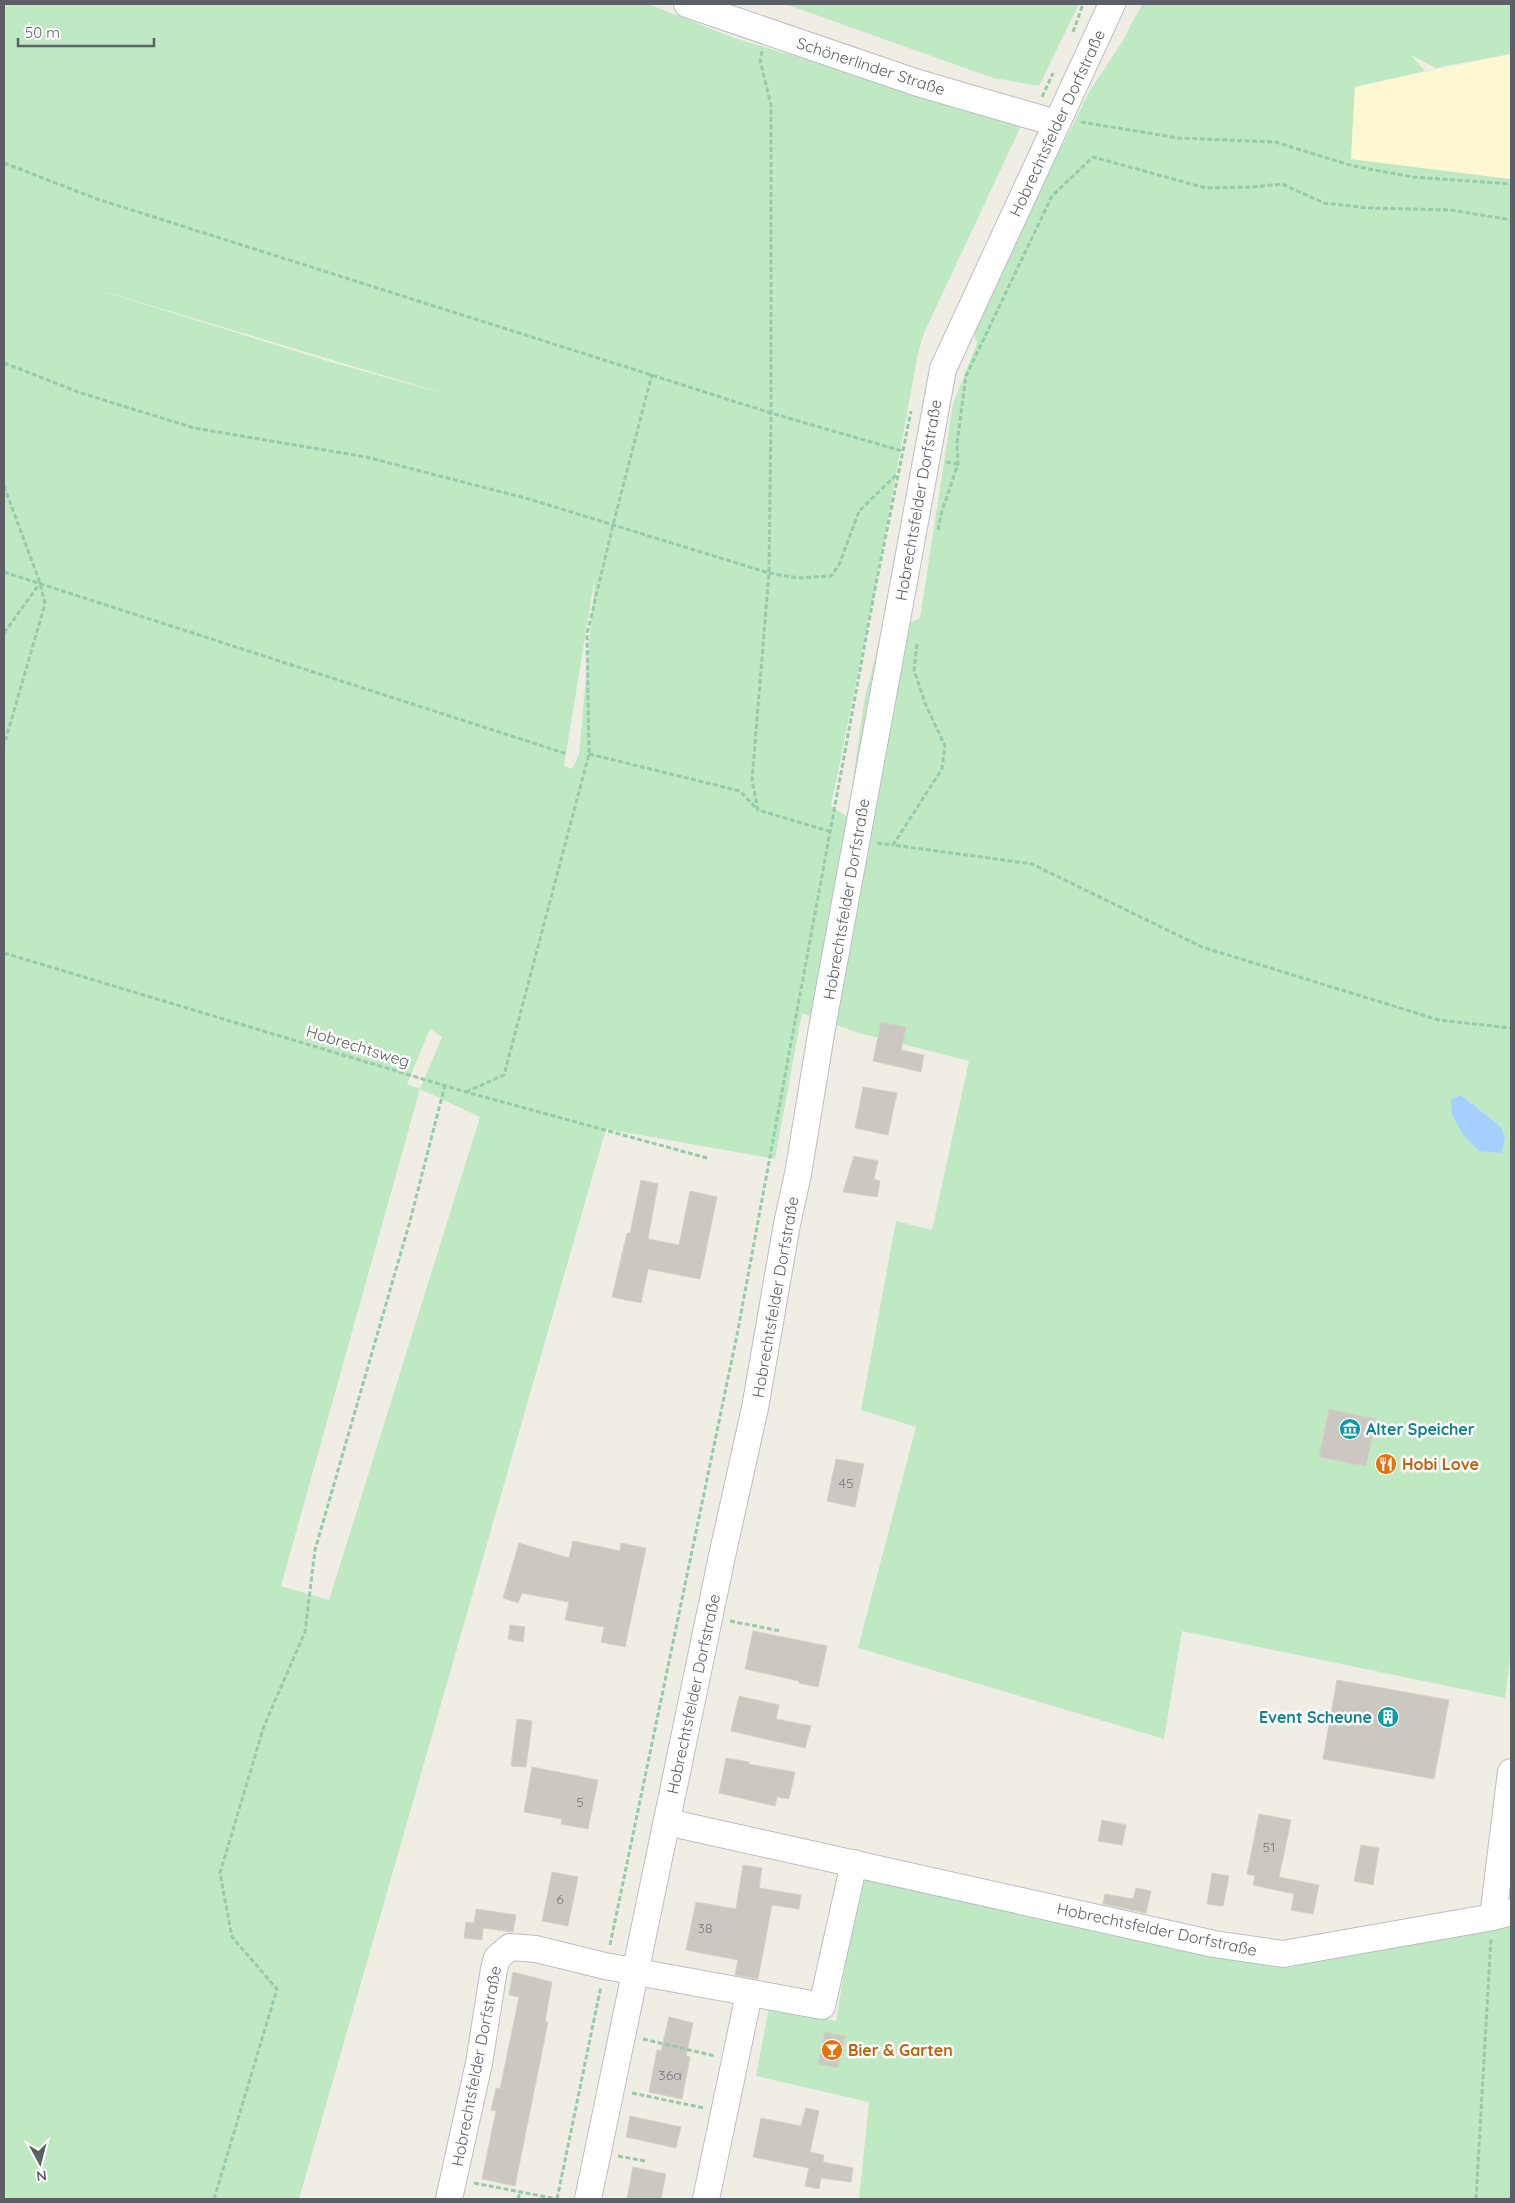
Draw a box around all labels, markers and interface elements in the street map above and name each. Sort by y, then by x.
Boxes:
scale bar [18,15,154,47]
text: 50 m [25,23,60,42]
street label: Hobrechtsfelder Dorfstraße [1005,26,1109,220]
street label: Schönerlinder Straße [794,33,948,99]
street label: Hobrechtsfelder Dorfstraße [890,398,946,602]
street label: Hobrechtsfelder Dorfstraße [818,797,874,1001]
street label: Hobrechtsweg [304,1021,412,1071]
street label: Hobrechtsfelder Dorfstraße [747,1195,803,1399]
museum icon: Alter Speicher [1338,1417,1362,1441]
place label: Alter Speicher [1366,1419,1475,1439]
restaurant icon: Hobi Love [1374,1452,1398,1476]
place label: Hobi Love [1402,1454,1479,1474]
house number: 45 [838,1474,854,1492]
street label: Hobrechtsfelder Dorfstraße [662,1592,724,1796]
building icon: Event Scheune [1376,1705,1400,1729]
place label: Event Scheune [1259,1707,1372,1727]
house number: 5 [576,1793,584,1811]
house number: 51 [1263,1838,1275,1856]
house number: 6 [556,1890,564,1908]
street label: Hobrechtsfelder Dorfstraße [1055,1898,1259,1960]
house number: 38 [698,1919,712,1937]
street label: Hobrechtsfelder Dorfstraße [447,1964,505,2168]
bar icon: Bier & Garten [820,2038,844,2062]
place label: Bier & Garten [848,2040,953,2060]
house number: 36a [658,2066,682,2084]
north arrow [15,2138,65,2188]
text: N [35,2166,48,2185]

